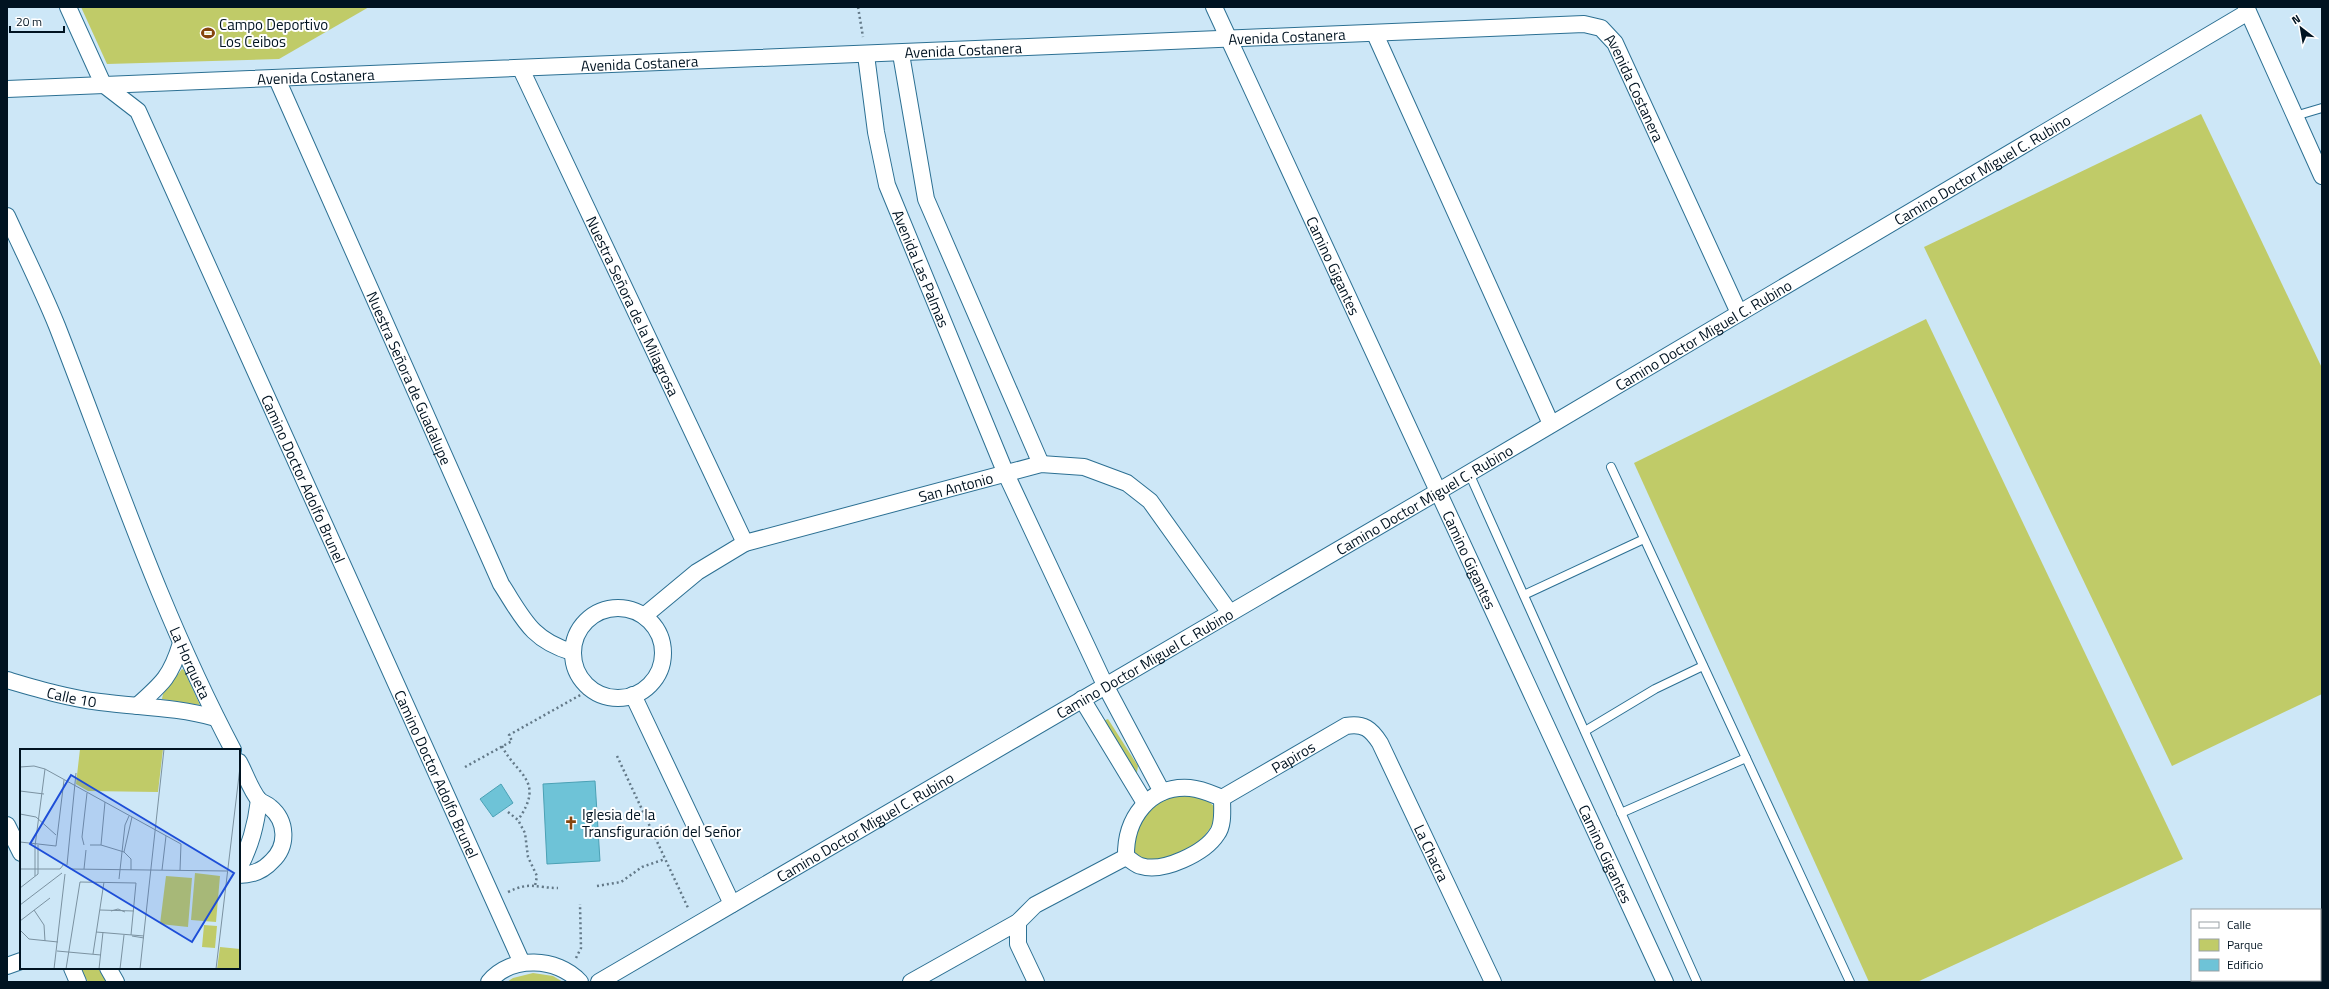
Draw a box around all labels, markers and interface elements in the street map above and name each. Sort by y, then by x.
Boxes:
scale bar [10,8,64,34]
north arrow [2281,8,2321,48]
text: N [2288,11,2303,28]
text: 20 m [16,12,42,31]
place label: Campo Deportivo Los Ceibos [219,13,328,53]
street label: Avenida Costanera [1228,22,1347,50]
sports icon: Campo Deportivo Los Ceibos [200,25,216,41]
street label: Avenida Costanera [1600,28,1670,146]
street label: Avenida Costanera [904,36,1023,63]
street label: Avenida Costanera [580,49,699,77]
street label: Avenida Costanera [257,62,375,90]
street label: Camino Doctor Miguel C. Rubino [1889,108,2075,231]
street label: Avenida Las Palmas [887,206,956,331]
street label: Nuestra Señora de la Milagrosa [580,212,686,400]
street label: Camino Gigantes [1301,213,1366,319]
street label: Camino Doctor Miguel C. Rubino [1611,273,1796,396]
street label: Nuestra Señora de Guadalupe [361,287,458,468]
street label: Camino Doctor Adolfo Brunel [256,391,352,567]
street label: Camino Doctor Miguel C. Rubino [1331,438,1517,560]
street label: San Antonio [916,466,996,508]
street label: Camino Gigantes [1437,507,1502,613]
street label: Camino Doctor Miguel C. Rubino [1052,602,1238,724]
street label: La Horqueta [164,623,217,703]
street label: Calle 10 [44,680,98,713]
street label: Camino Doctor Adolfo Brunel [389,686,485,862]
street label: Papiros [1267,735,1319,779]
inset map [20,749,240,969]
street label: Camino Doctor Miguel C. Rubino [772,766,958,887]
street label: Camino Gigantes [1573,801,1638,907]
place label: Iglesia de la Transfiguración del Señor [582,803,741,843]
church icon: Iglesia de la Transfiguración del Señor [563,815,579,831]
street label: La Chacra [1408,820,1456,886]
legend [2191,909,2321,981]
text: Calle [2227,915,2251,934]
text: Parque [2227,935,2263,954]
text: Edificio [2227,955,2263,974]

